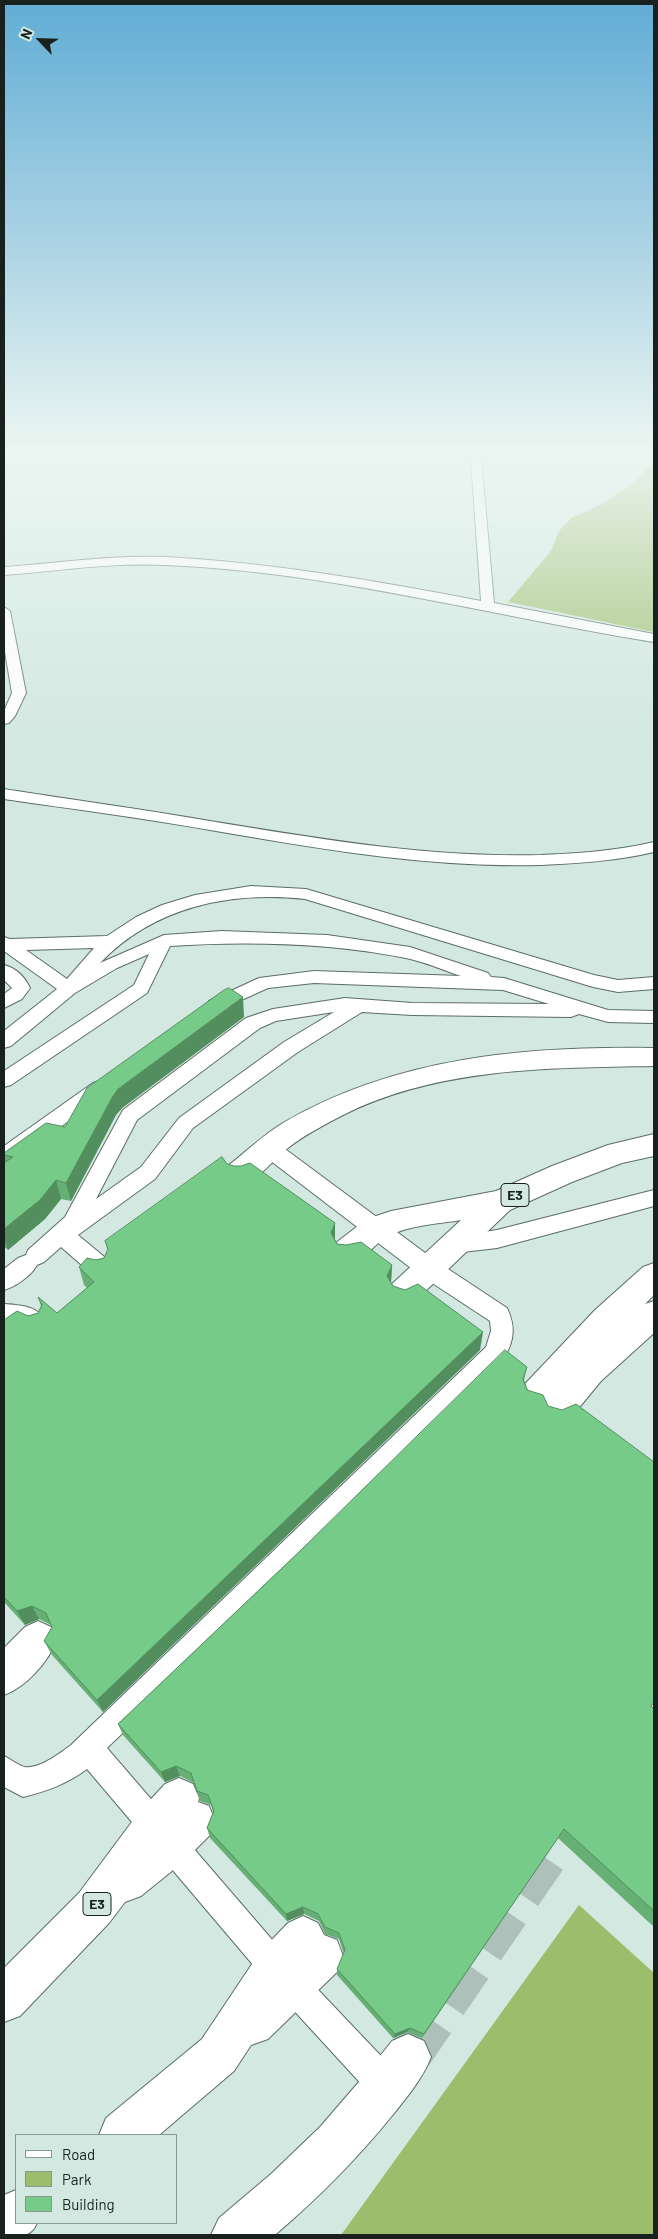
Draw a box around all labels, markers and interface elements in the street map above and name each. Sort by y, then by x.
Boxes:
north arrow [15,15,65,65]
text: N [16,26,35,41]
road number: E3 [501,1184,529,1206]
road number: E3 [83,1892,111,1916]
legend [15,2134,178,2224]
text: Road [62,2145,95,2163]
text: Park [62,2170,91,2188]
text: Building [62,2195,115,2213]

